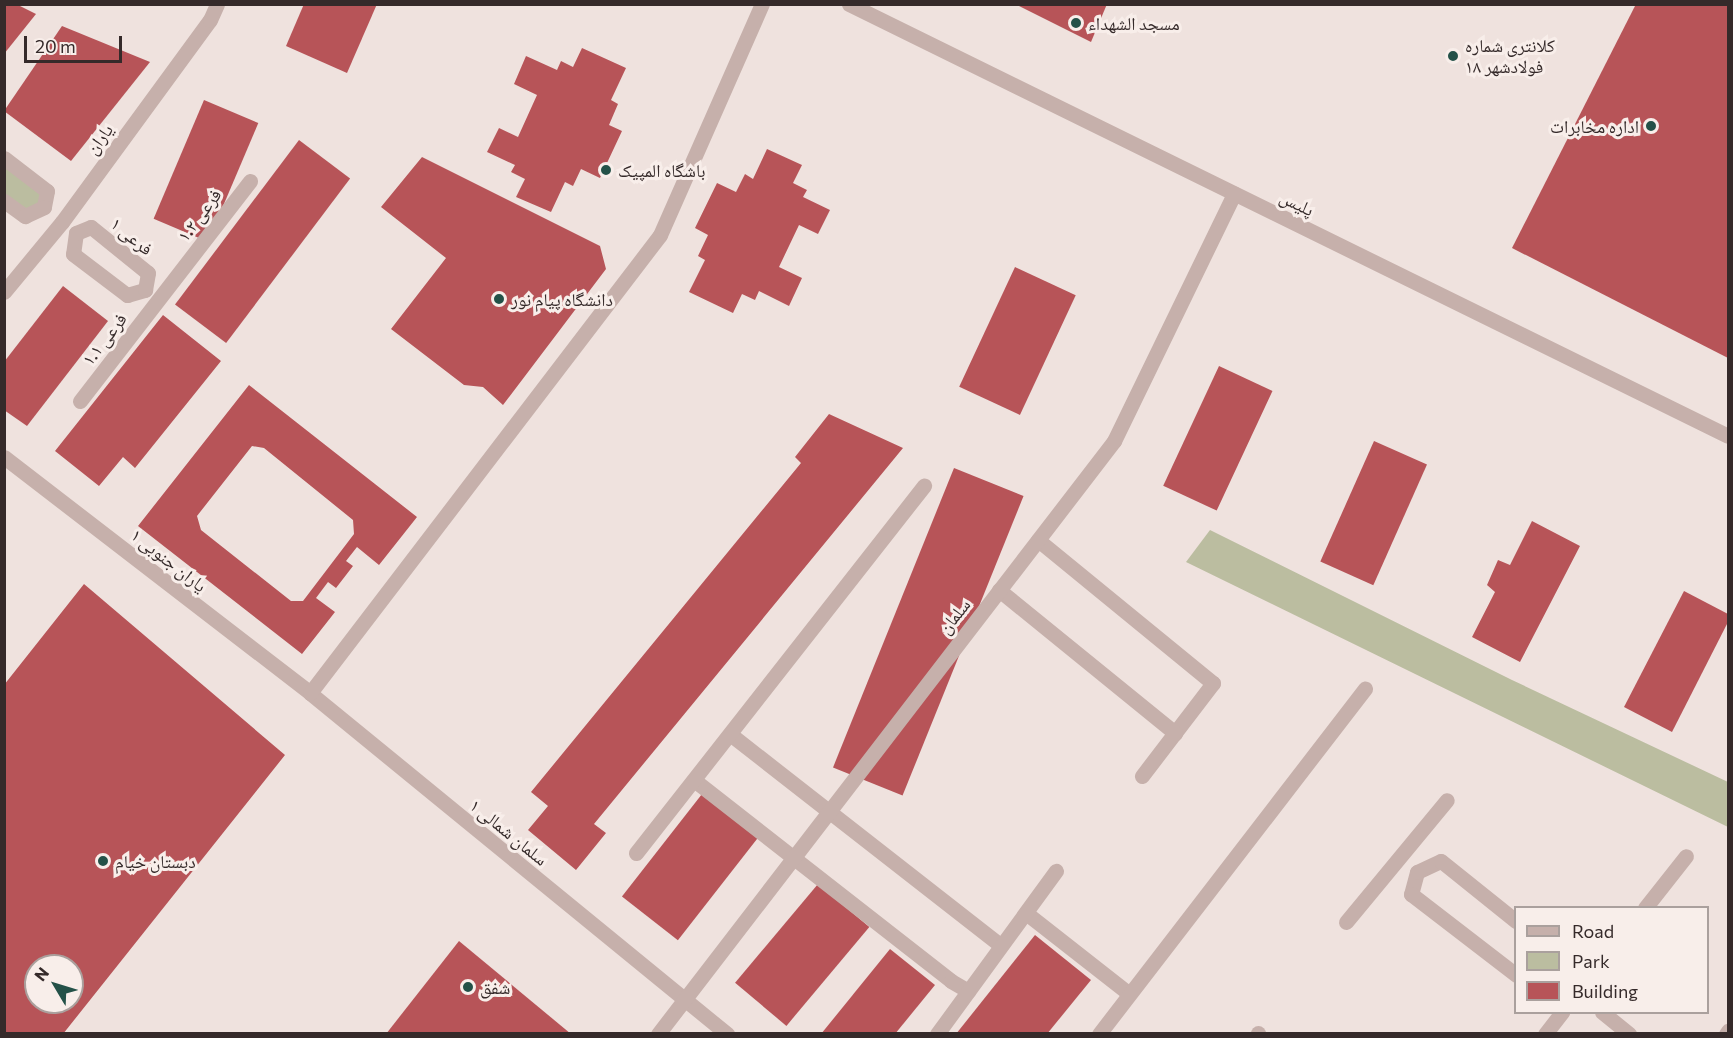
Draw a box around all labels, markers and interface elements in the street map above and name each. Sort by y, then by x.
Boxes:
place label: مسجد الشهداء [1088,12,1180,34]
marker: مسجد الشهداء [1069,16,1083,30]
scale bar [27,24,124,62]
text: 20 m [35,35,76,57]
place label: کلانتری شماره ۱۸ فولادشهر [1465,35,1555,78]
marker: کلانتری شماره ۱۸ فولادشهر [1446,49,1460,63]
place label: اداره مخابرات [1550,115,1639,137]
marker: اداره مخابرات [1644,119,1658,133]
street label: یاران [81,120,117,158]
place label: باشگاه المپیک [618,159,705,181]
marker: باشگاه المپیک [599,163,613,177]
street label: فرعی ۱.۲ [172,184,226,246]
street label: پلیس [1276,186,1318,220]
street label: فرعی ۱ [107,213,157,259]
place label: دانشگاه پیام نور [511,288,613,310]
marker: دانشگاه پیام نور [492,292,506,306]
street label: فرعی ۱.۱ [77,309,131,369]
street label: یاران جنوبی ۱ [127,524,211,596]
street label: سلمان [934,594,974,638]
street label: سلمان شمالی ۱ [466,794,552,870]
place label: دبستان خیام [115,850,196,872]
marker: دبستان خیام [96,854,110,868]
legend [1514,906,1709,1014]
text: Road [1572,920,1614,942]
text: Park [1572,950,1610,972]
north arrow [24,954,84,1014]
text: N [30,963,52,984]
place label: شفق [480,976,510,998]
marker: شفق [461,980,475,994]
text: Building [1572,980,1638,1002]

